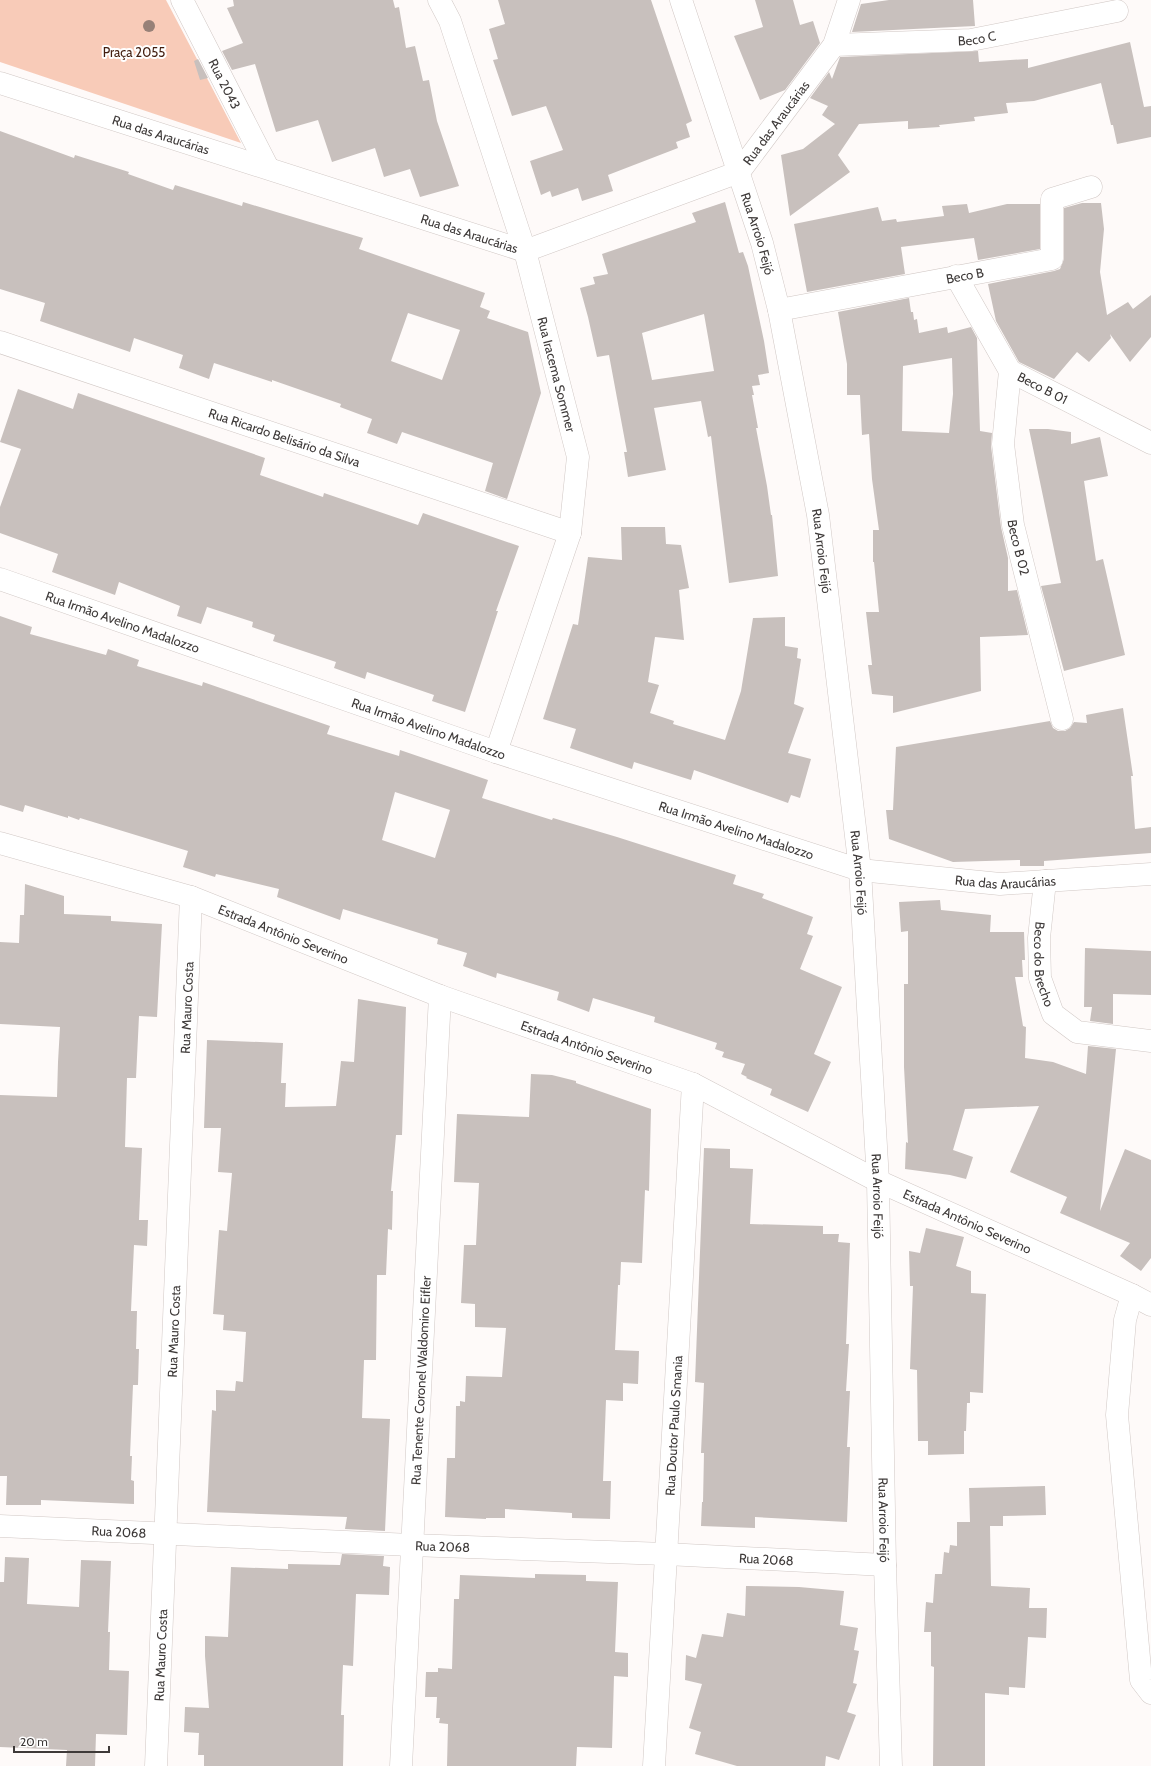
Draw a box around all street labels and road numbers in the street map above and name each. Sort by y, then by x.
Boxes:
street label: Beco C [957,27,997,48]
street label: Rua 2043 [205,56,244,111]
street label: Rua das Araucárias [739,77,813,168]
street label: Rua das Araucárias [110,111,212,158]
street label: Rua Arroio Feijó [738,190,778,277]
street label: Rua das Araucárias [419,210,521,256]
street label: Beco B [945,264,985,287]
street label: Rua Iracema Sommer [534,315,579,435]
street label: Beco B 01 [1015,368,1071,407]
street label: Rua Ricardo Belisário da Silva [207,405,363,470]
street label: Rua Arroio Feijó [809,507,835,594]
street label: Beco B 02 [1004,519,1033,577]
street label: Rua Irmão Avelino Madalozzo [44,588,202,656]
street label: Rua Irmão Avelino Madalozzo [350,694,508,763]
street label: Rua Irmão Avelino Madalozzo [657,797,816,863]
street label: Rua Arroio Feijó [847,829,871,916]
street label: Rua das Araucárias [954,872,1057,892]
street label: Estrada Antônio Severino [216,901,351,967]
street label: Beco do Brecho [1031,921,1058,1009]
street label: Rua Mauro Costa [177,960,196,1054]
street label: Estrada Antônio Severino [519,1017,655,1077]
street label: Rua Arroio Feijó [868,1153,887,1239]
street label: Estrada Antônio Severino [901,1185,1034,1257]
street label: Rua Tenente Coronel Waldomiro Eifler [407,1275,434,1485]
street label: Rua Mauro Costa [164,1284,183,1378]
street label: Rua Doutor Paulo Smania [661,1354,686,1496]
street label: Rua Arroio Feijó [875,1477,893,1563]
street label: Rua 2068 [91,1522,147,1541]
street label: Rua 2068 [415,1537,470,1555]
street label: Rua 2068 [738,1550,794,1568]
street label: Rua Mauro Costa [151,1608,170,1702]

